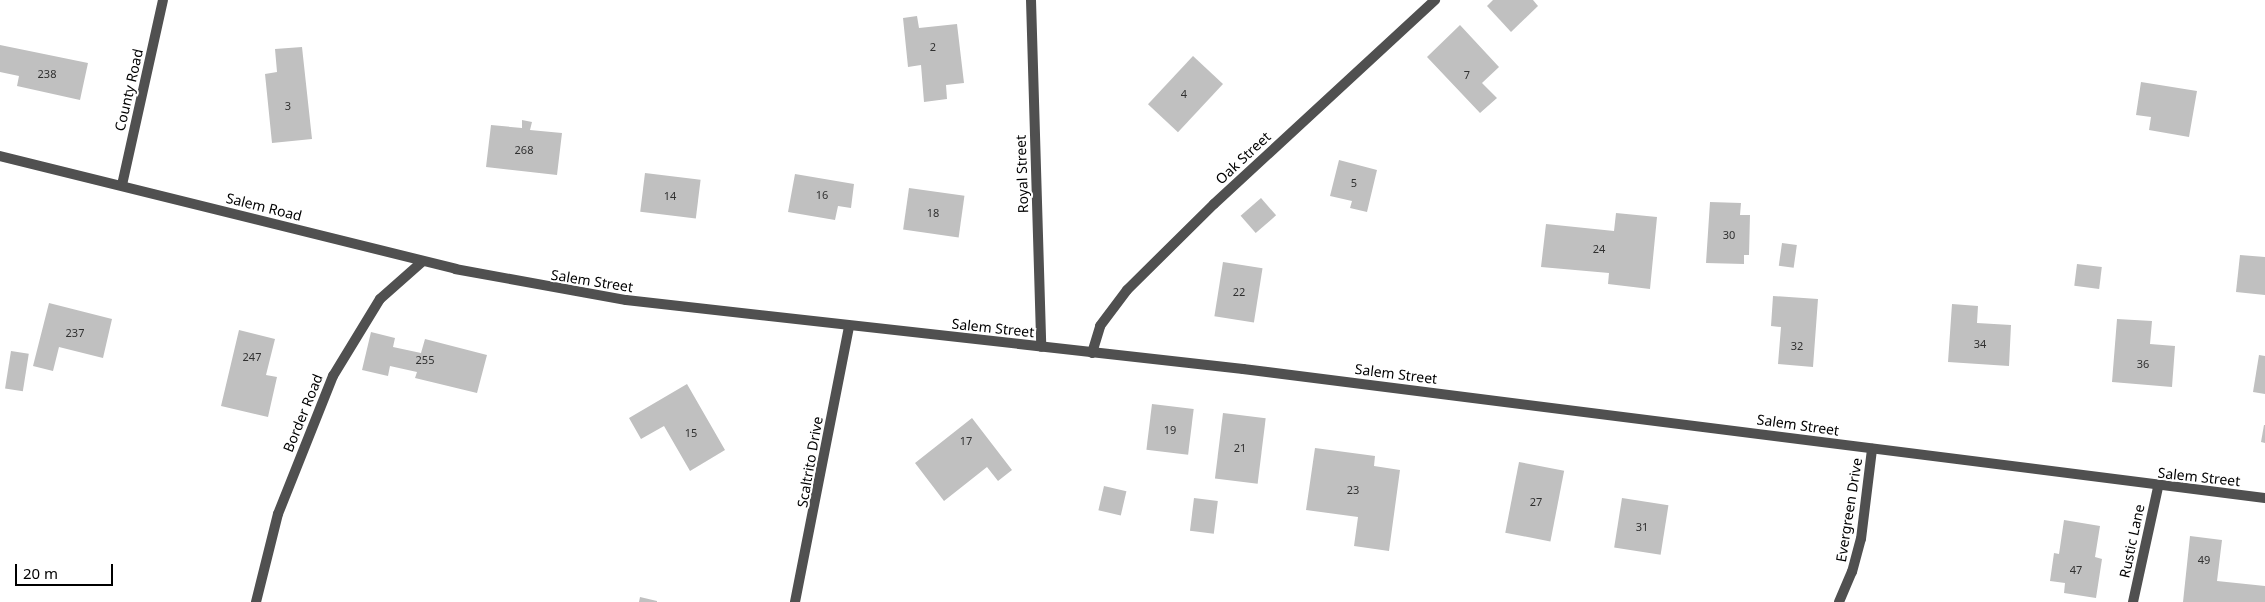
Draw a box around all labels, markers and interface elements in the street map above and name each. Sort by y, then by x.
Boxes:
house number: 2 [930,40,936,54]
street label: County Road [111,47,147,133]
house number: 238 [38,67,56,81]
house number: 7 [1464,68,1470,82]
house number: 4 [1181,87,1187,101]
house number: 3 [285,99,291,113]
street label: Oak Street [1212,128,1274,188]
street label: Royal Street [1012,135,1032,213]
house number: 268 [515,143,533,157]
house number: 5 [1351,176,1357,190]
house number: 16 [816,188,828,202]
street label: Salem Road [224,189,304,225]
house number: 14 [664,189,676,203]
house number: 18 [927,206,939,220]
house number: 30 [1723,228,1735,242]
house number: 24 [1593,242,1605,256]
street label: Salem Street [550,266,634,296]
house number: 22 [1233,285,1245,299]
street label: Salem Street [951,315,1035,341]
house number: 237 [66,326,84,340]
house number: 34 [1974,337,1986,351]
house number: 32 [1791,339,1803,353]
house number: 247 [243,350,261,364]
house number: 255 [416,353,434,367]
house number: 36 [2137,357,2149,371]
street label: Salem Street [1354,361,1438,387]
street label: Border Road [280,372,326,454]
street label: Salem Street [1756,411,1840,439]
street label: Scaltrito Drive [794,415,826,509]
house number: 19 [1164,423,1176,437]
house number: 15 [685,426,697,440]
house number: 17 [960,434,972,448]
house number: 21 [1234,441,1246,455]
street label: Evergreen Drive [1832,457,1866,563]
street label: Salem Street [2157,464,2241,490]
house number: 23 [1347,483,1359,497]
house number: 27 [1530,495,1542,509]
street label: Rustic Lane [2116,503,2148,579]
house number: 31 [1636,520,1648,534]
house number: 49 [2198,553,2210,567]
scale bar [18,554,115,586]
text: 20 m [23,563,58,583]
house number: 47 [2070,563,2082,577]

